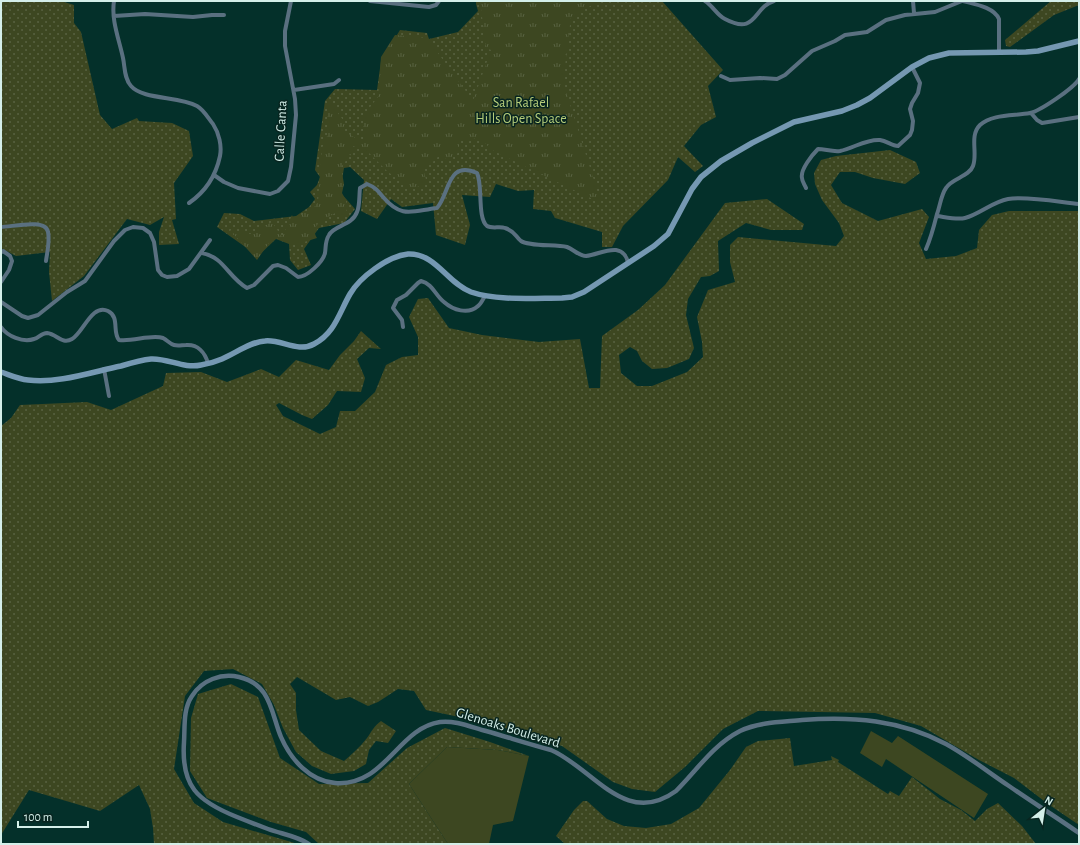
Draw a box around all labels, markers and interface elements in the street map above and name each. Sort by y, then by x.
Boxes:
park label: San Rafael Hills Open Space [475,96,567,126]
street label: Calle Canta [272,100,290,162]
street label: Glenoaks Boulevard [454,706,562,750]
north arrow [1024,789,1064,829]
text: N [1043,794,1055,807]
scale bar [18,803,88,829]
text: 100 m [24,811,52,823]

